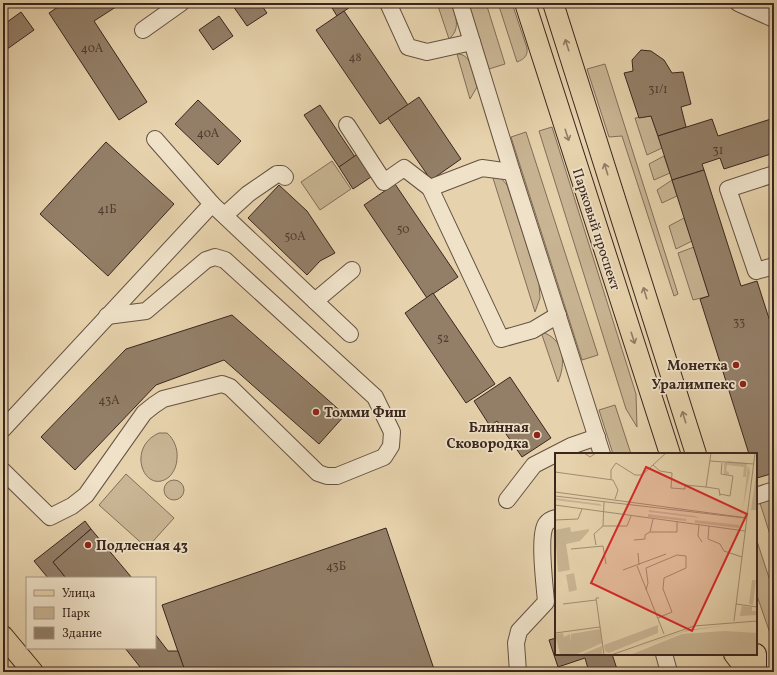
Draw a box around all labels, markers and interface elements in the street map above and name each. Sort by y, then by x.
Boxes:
one-way arrow [563,39,571,51]
house number: 40А [81,41,104,57]
house number: 48 [348,50,362,66]
house number: 31/1 [648,82,668,98]
house number: 40А [197,126,220,142]
one-way arrow [564,128,571,141]
house number: 31 [713,143,723,159]
one-way arrow [602,163,610,175]
street label: Парковый проспект [567,166,624,293]
house number: 41Б [97,202,117,218]
house number: 50 [397,222,409,238]
house number: 50А [284,229,306,245]
one-way arrow [641,286,648,299]
house number: 33 [733,315,745,331]
house number: 52 [437,331,449,347]
one-way arrow [630,332,637,345]
place label: Монетка [667,357,728,376]
marker: Монетка [731,360,741,370]
place label: Уралимпекс [652,376,735,395]
marker: Уралимпекс [738,379,748,389]
house number: 43А [98,393,120,409]
place label: Томми Фиш [324,404,406,423]
marker: Томми Фиш [311,407,321,417]
one-way arrow [680,410,687,423]
place label: Блинная Сковородка [446,419,529,454]
marker: Блинная Сковородка [532,430,542,440]
inset map [555,453,757,655]
place label: Подлесная 43 [96,537,188,556]
marker: Подлесная 43 [83,540,93,550]
house number: 43Б [326,559,346,575]
legend [26,577,156,649]
text: Улица [62,586,95,602]
text: Парк [62,606,90,622]
text: Здание [62,626,102,642]

